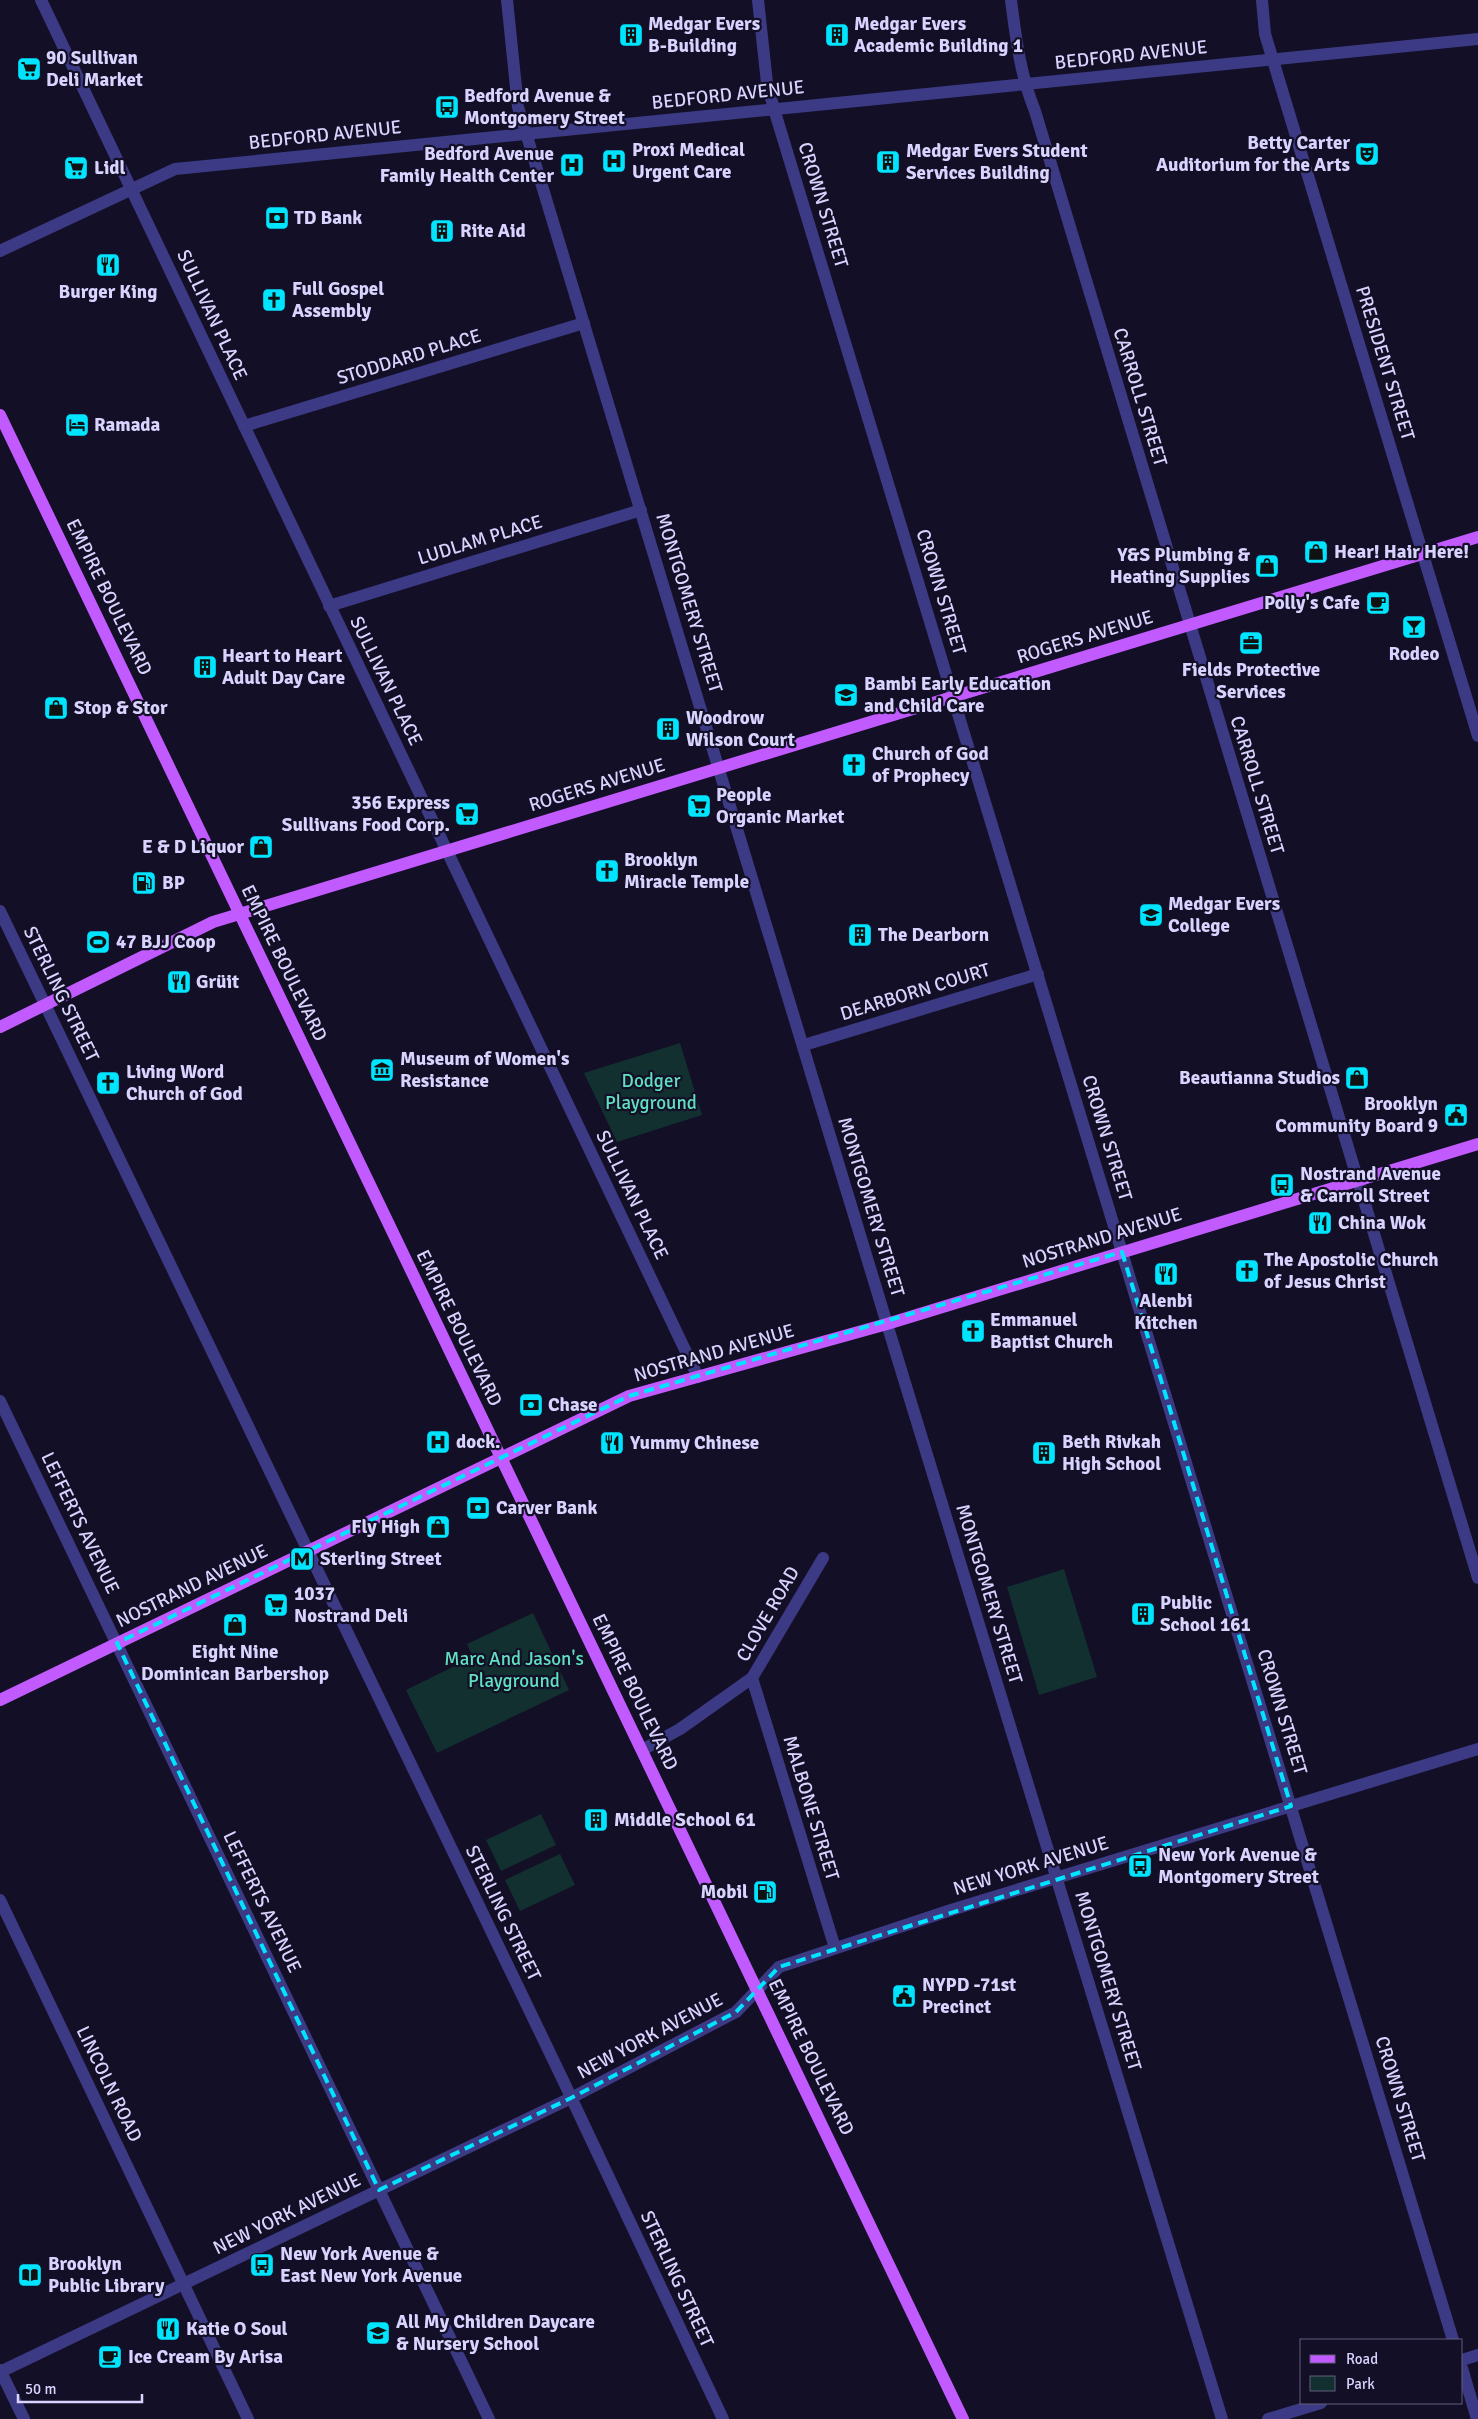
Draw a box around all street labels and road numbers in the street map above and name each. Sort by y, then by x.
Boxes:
street label: BEDFORD AVENUE [1053,35,1209,75]
street label: BEDFORD AVENUE [650,75,806,115]
street label: BEDFORD AVENUE [247,115,403,155]
street label: CROWN STREET [793,139,854,271]
street label: SULLIVAN PLACE [171,246,253,384]
street label: PRESIDENT STREET [1350,283,1420,444]
street label: STODDARD PLACE [334,324,484,390]
street label: CARROLL STREET [1108,325,1173,470]
street label: LUDLAM PLACE [415,510,545,570]
street label: MONTGOMERY STREET [650,510,728,696]
street label: EMPIRE BOULEVARD [61,515,157,679]
street label: CROWN STREET [911,526,972,658]
street label: ROGERS AVENUE [1014,605,1156,669]
street label: SULLIVAN PLACE [344,612,428,750]
street label: CARROLL STREET [1225,713,1290,858]
street label: ROGERS AVENUE [526,753,668,817]
street label: EMPIRE BOULEVARD [236,881,332,1045]
street label: STERLING STREET [18,922,104,1066]
street label: DEARBORN COURT [837,958,993,1026]
street label: CROWN STREET [1077,1072,1138,1204]
street label: MONTGOMERY STREET [832,1114,910,1300]
street label: SULLIVAN PLACE [590,1126,674,1264]
street label: NOSTRAND AVENUE [1019,1202,1185,1274]
street label: EMPIRE BOULEVARD [411,1246,507,1410]
street label: NOSTRAND AVENUE [631,1319,797,1387]
street label: LEFFERTS AVENUE [35,1448,125,1598]
street label: MONTGOMERY STREET [950,1501,1028,1687]
street label: NOSTRAND AVENUE [112,1539,272,1633]
street label: CLOVE ROAD [731,1562,805,1666]
street label: EMPIRE BOULEVARD [587,1610,683,1774]
street label: CROWN STREET [1252,1646,1313,1778]
street label: MALBONE STREET [778,1733,845,1884]
street label: LEFFERTS AVENUE [217,1827,307,1977]
street label: NEW YORK AVENUE [950,1831,1112,1901]
street label: STERLING STREET [460,1841,546,1985]
street label: MONTGOMERY STREET [1069,1888,1147,2074]
street label: EMPIRE BOULEVARD [763,1975,859,2139]
street label: NEW YORK AVENUE [573,1988,727,2084]
street label: LINCOLN ROAD [71,2022,147,2146]
street label: CROWN STREET [1370,2033,1431,2165]
street label: NEW YORK AVENUE [209,2168,365,2260]
street label: STERLING STREET [635,2207,719,2352]

